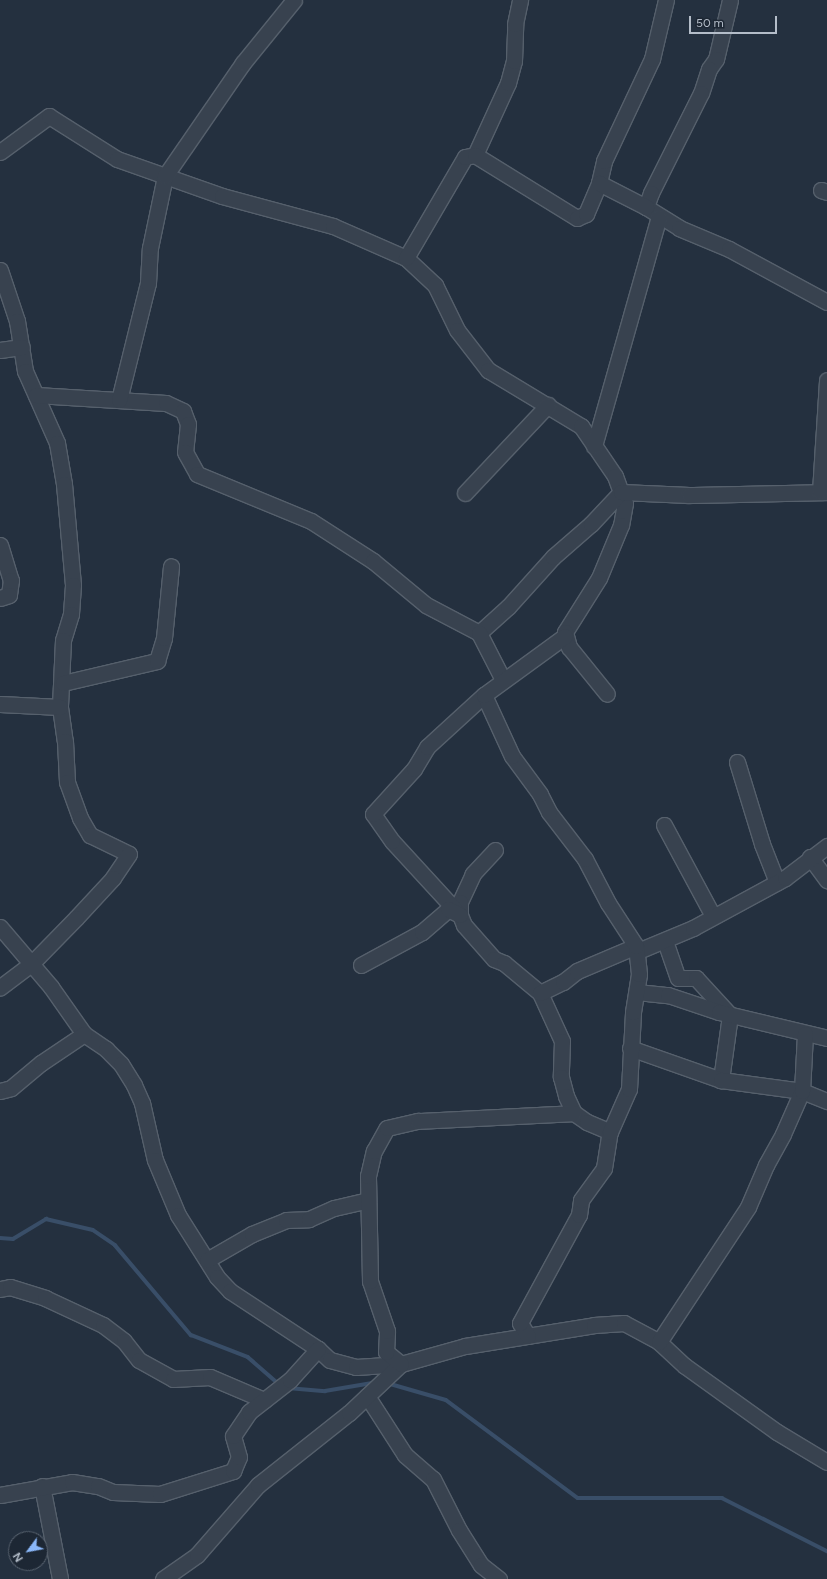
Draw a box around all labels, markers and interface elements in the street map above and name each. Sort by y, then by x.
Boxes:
scale bar [691,8,779,34]
text: 50 m [696,16,724,30]
north arrow [8,1531,48,1571]
text: N [10,1550,26,1564]

